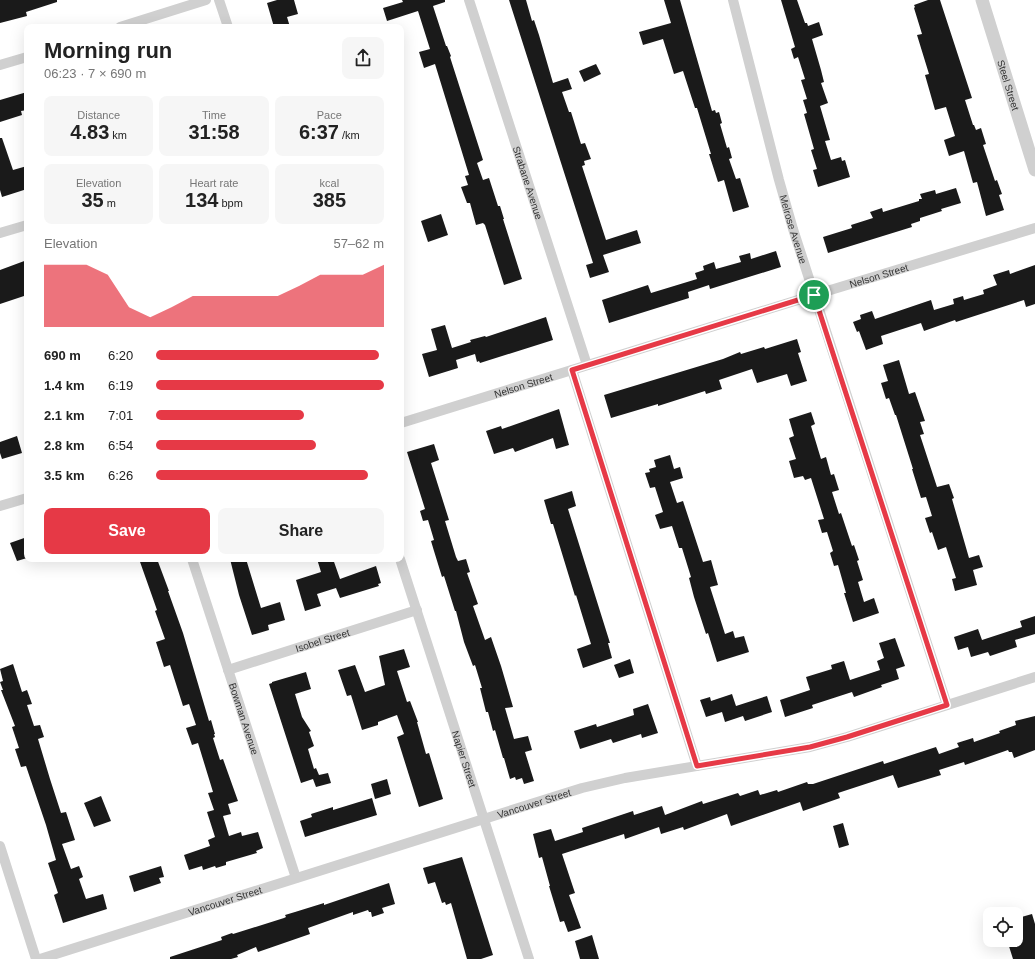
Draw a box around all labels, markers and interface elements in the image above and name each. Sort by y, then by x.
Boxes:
button: share [342,37,384,79]
text: Morning run [44,38,172,63]
street label: Steel Street [995,58,1022,112]
text: 06:23 · 7 × 690 m [44,66,146,81]
text: Distance [77,109,120,121]
text: Time [202,109,226,121]
text: Pace [317,109,342,121]
text: 4.83 [70,121,109,143]
text: 31:58 [188,121,240,143]
text: 6:37 [299,121,339,143]
text: km [109,129,127,141]
text: /km [339,129,360,141]
street label: Strabane Avenue [511,145,545,221]
text: Elevation [76,177,121,189]
text: Heart rate [190,177,238,189]
text: kcal [320,177,339,189]
text: 35 [81,189,104,211]
text: 134 [185,189,218,211]
text: 385 [313,189,346,211]
street label: Melrose Avenue [778,193,809,265]
text: m [104,197,116,209]
text: bpm [218,197,243,209]
text: Elevation [44,236,97,251]
text: 57–62 m [333,236,384,251]
street label: Nelson Street [848,261,910,289]
pin [797,278,831,312]
icon: arrive [803,284,825,306]
text: 690 m [44,348,81,363]
text: 6:20 [108,348,133,363]
street label: Nelson Street [493,371,554,399]
text: 1.4 km [44,378,84,393]
text: 6:19 [108,378,133,393]
text: 2.1 km [44,408,84,423]
text: 7:01 [108,408,133,423]
text: 2.8 km [44,438,84,453]
text: 6:54 [108,438,133,453]
text: 3.5 km [44,468,84,483]
text: 6:26 [108,468,133,483]
button: Save [44,508,210,554]
button: Share [218,508,384,554]
street label: Isobel Street [294,626,351,654]
street label: Bowman Avenue [227,681,261,756]
street label: Napier Street [450,729,479,789]
street label: Vancouver Street [496,786,572,820]
street label: Vancouver Street [187,884,263,917]
map controls [983,907,1023,947]
button: locate [983,907,1023,947]

